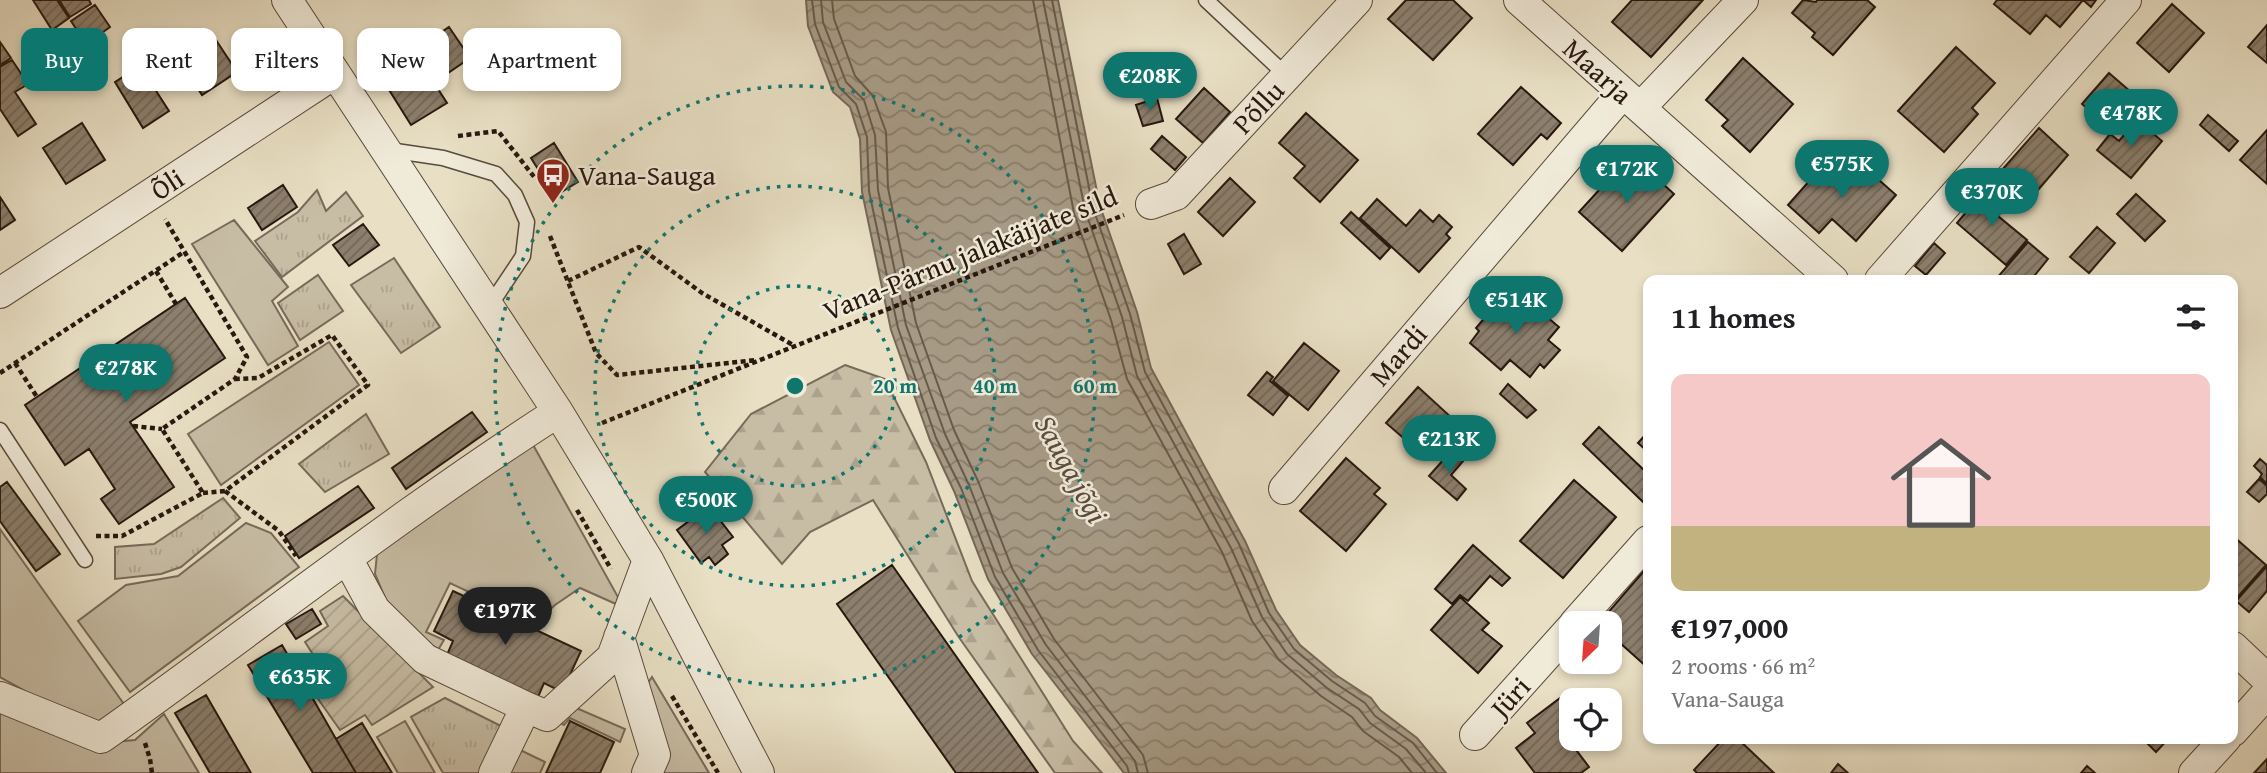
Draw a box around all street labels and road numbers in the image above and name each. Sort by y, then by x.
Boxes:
street label: Maarja [1554,28,1643,114]
street label: Põllu [1222,71,1293,143]
street label: Õli [142,157,192,210]
street label: Vana-Pärnu jalakäijate sild [816,175,1123,330]
street label: Mardi [1359,315,1436,395]
street label: Jüri [1478,667,1539,729]

